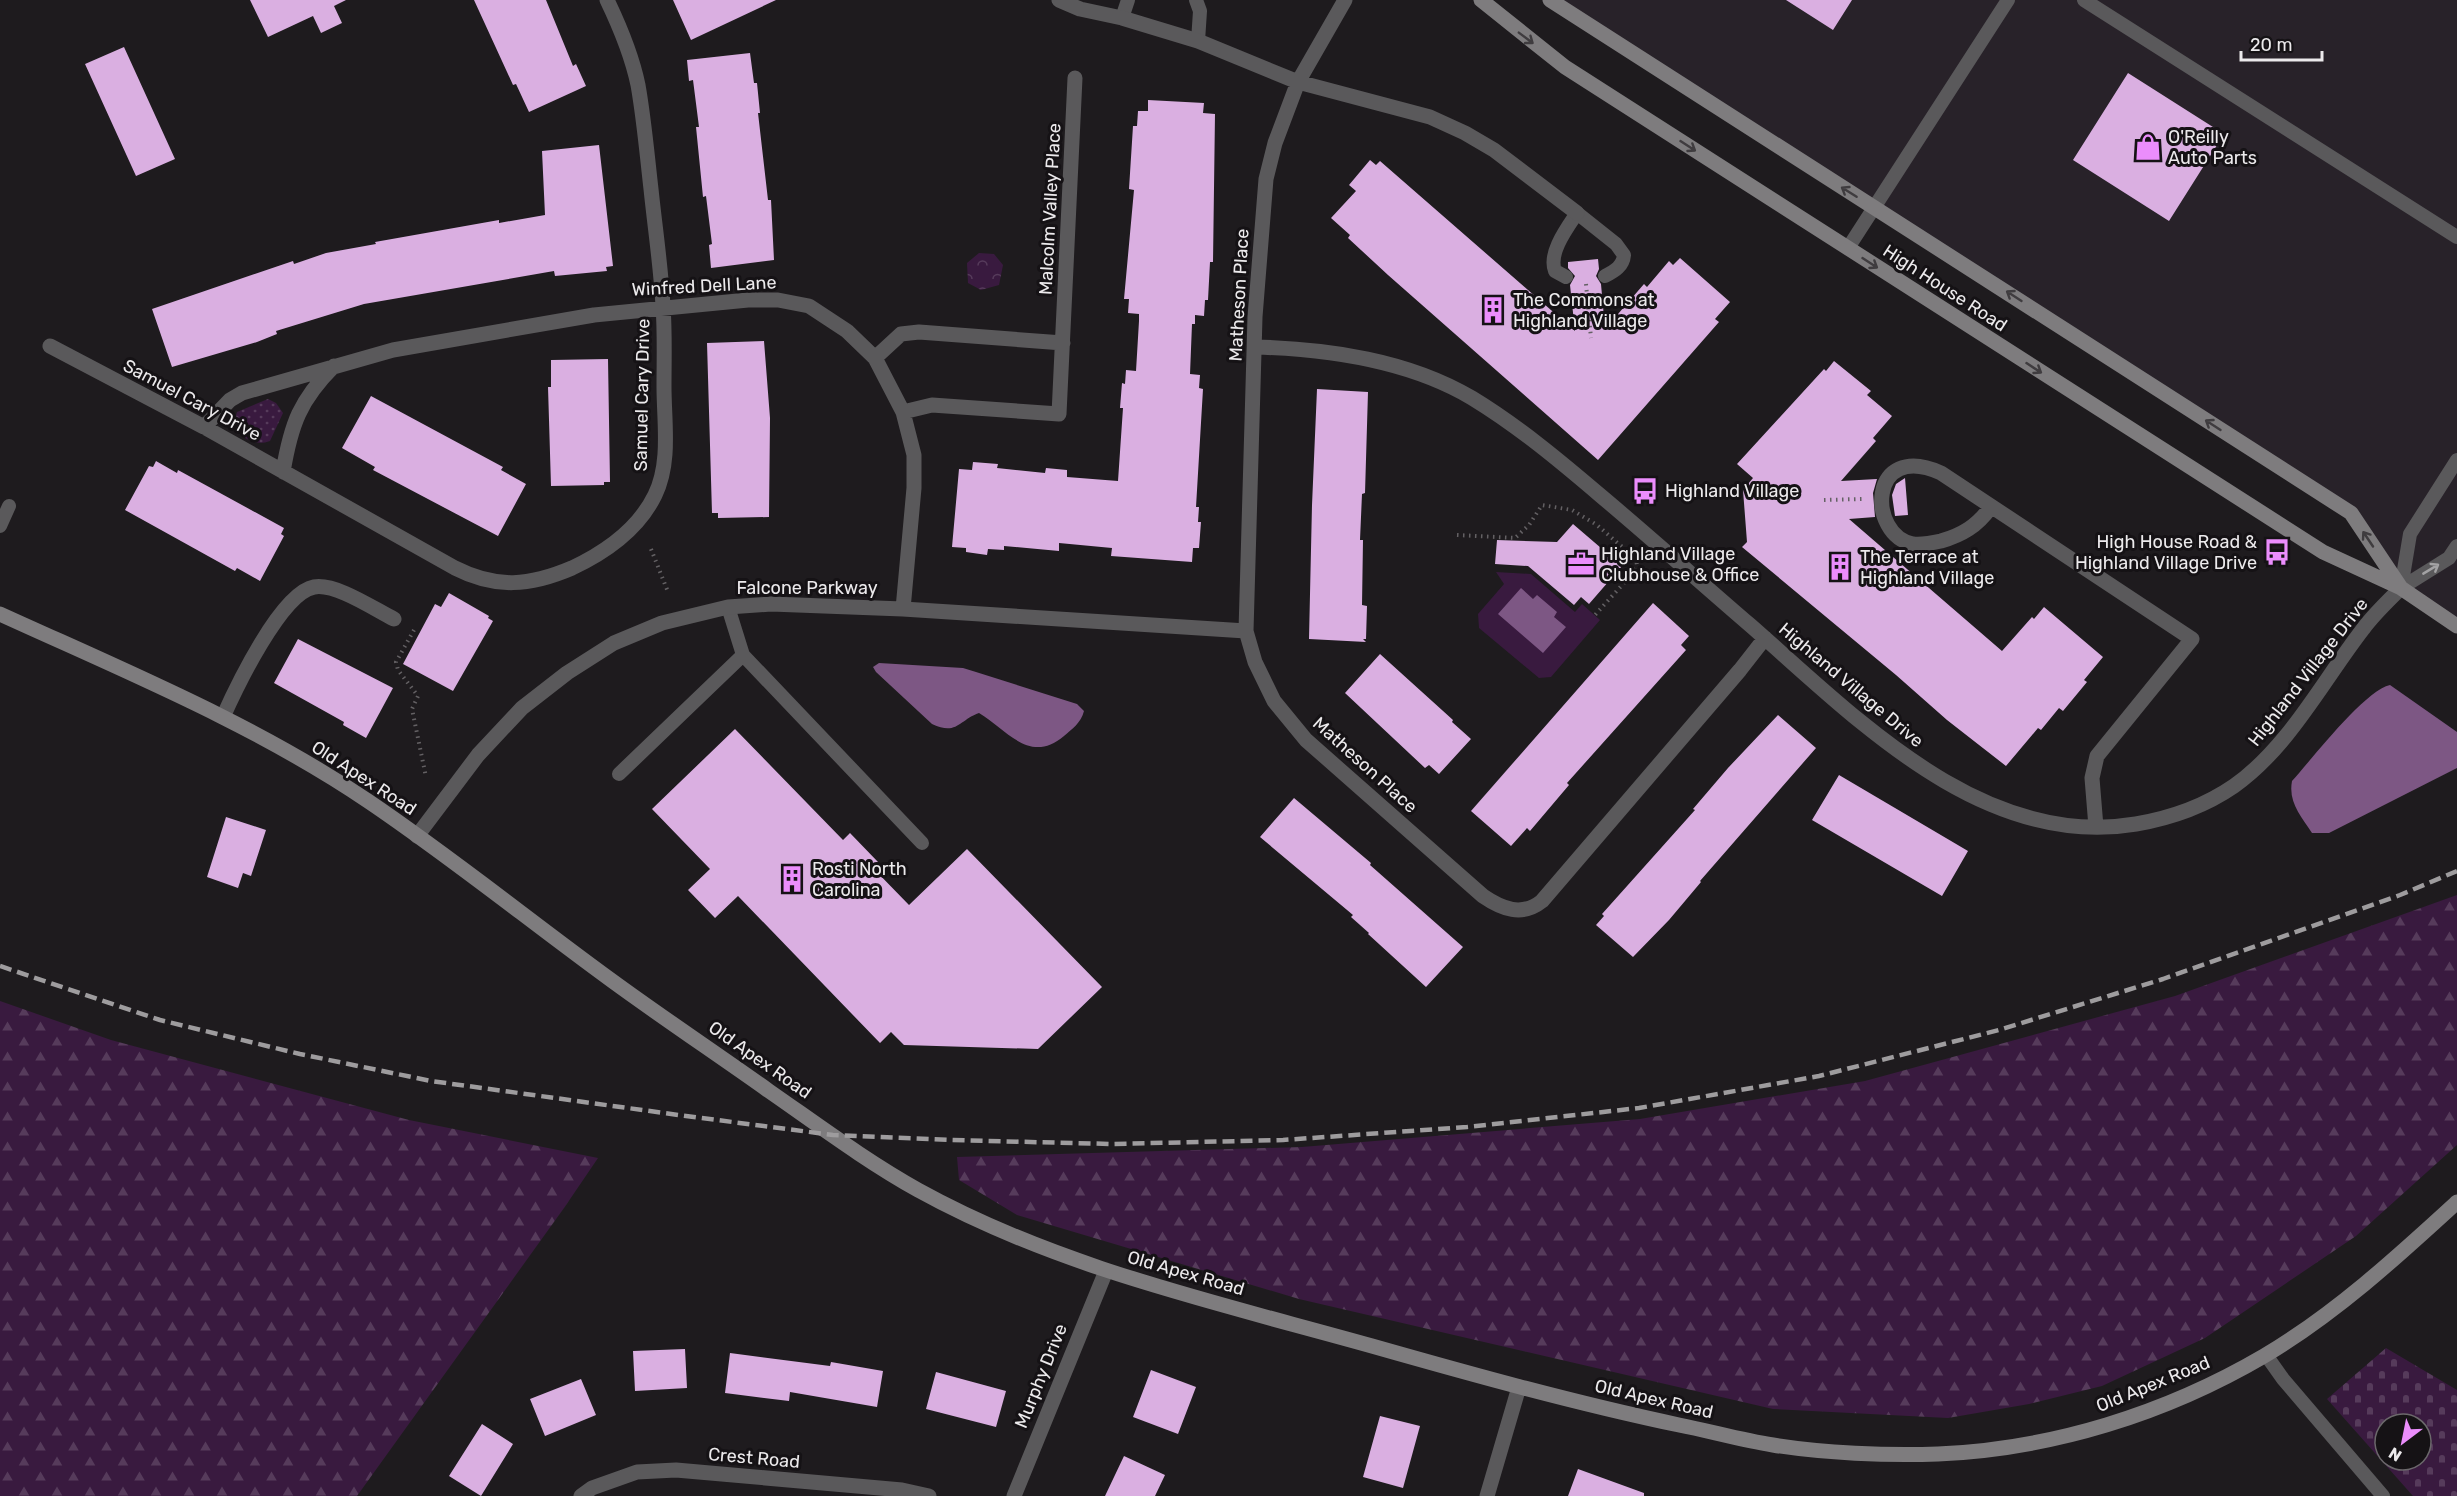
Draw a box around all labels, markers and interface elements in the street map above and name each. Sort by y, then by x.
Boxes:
scale bar [2241,24,2322,62]
one-way arrow [1518,31,1534,44]
text: 20 m [2250,34,2292,56]
street label: Malcolm Valley Place [1035,122,1065,296]
place label: O'Reilly Auto Parts [2168,126,2257,169]
shop icon: O'Reilly Auto Parts [2133,132,2163,162]
one-way arrow [1679,140,1696,152]
one-way arrow [1841,185,1858,197]
street label: Matheson Place [1225,228,1253,362]
street label: High House Road [1879,240,2011,336]
one-way arrow [1861,257,1878,269]
street label: Winfred Dell Lane [631,271,777,301]
place label: The Commons at Highland Village [1513,289,1655,332]
one-way arrow [2006,290,2023,302]
building icon: The Commons at Highland Village [1478,295,1508,325]
street label: Samuel Cary Drive [630,318,654,472]
street label: Samuel Cary Drive [119,354,265,446]
one-way arrow [2025,362,2042,374]
one-way arrow [2205,418,2222,430]
bus stop icon: Highland Village [1630,476,1660,506]
place label: Highland Village [1665,480,1799,502]
place label: High House Road & Highland Village Drive [2075,531,2258,574]
one-way arrow [2362,531,2374,548]
bus stop icon: High House Road & Highland Village Drive [2262,537,2292,567]
place label: Highland Village Clubhouse & Office [1601,543,1759,586]
place label: The Terrace at Highland Village [1860,546,1994,589]
office icon: Highland Village Clubhouse & Office [1566,549,1596,579]
building icon: The Terrace at Highland Village [1825,552,1855,582]
one-way arrow [2422,563,2439,575]
street label: Falcone Parkway [736,577,878,599]
street label: Highland Village Drive [2243,593,2373,751]
street label: Highland Village Drive [1774,618,1928,752]
street label: Matheson Place [1308,712,1422,818]
street label: Old Apex Road [307,736,421,820]
place label: Rosti North Carolina [812,858,907,901]
building icon: Rosti North Carolina [777,864,807,894]
street label: Old Apex Road [704,1016,816,1104]
street label: Old Apex Road [1125,1246,1247,1300]
street label: Murphy Drive [1010,1321,1072,1431]
street label: Old Apex Road [2093,1351,2213,1417]
street label: Old Apex Road [1593,1375,1715,1423]
north arrow [2373,1412,2433,1472]
street label: Crest Road [707,1443,801,1473]
text: N [2385,1443,2405,1465]

